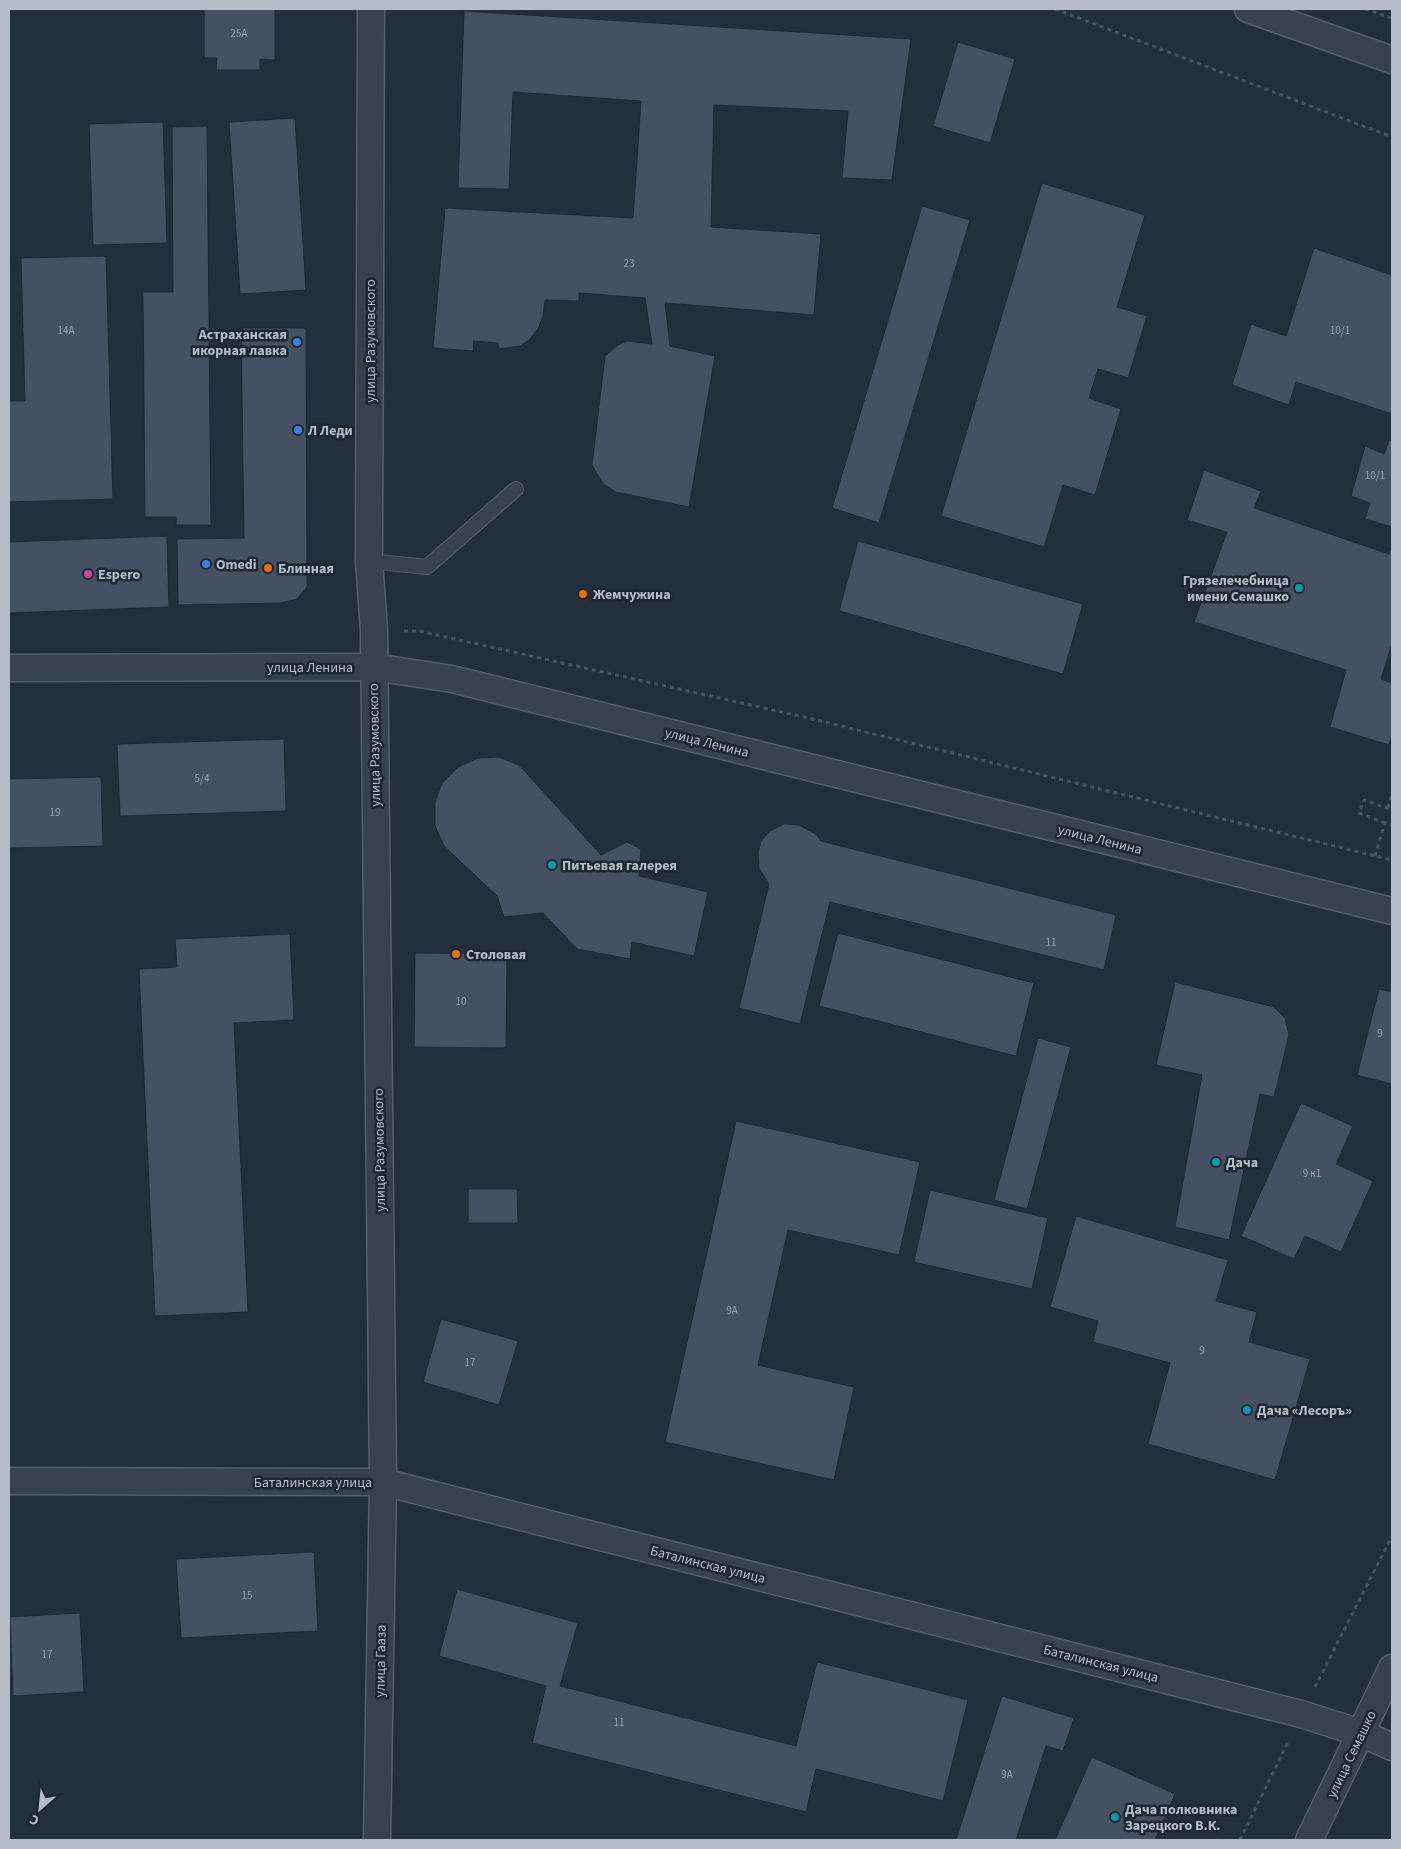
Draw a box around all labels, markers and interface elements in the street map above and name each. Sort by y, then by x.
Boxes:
house number: 25А [231,26,247,41]
house number: 23 [624,256,634,271]
street label: улица Разумовского [361,279,381,403]
house number: 14А [58,323,74,338]
house number: 10/1 [1330,323,1350,338]
place label: Астраханская икорная лавка [192,325,287,361]
marker: Астраханская икорная лавка [291,336,303,348]
place label: Л Леди [307,421,353,441]
marker: Л Леди [292,424,304,436]
house number: 10/1 [1365,468,1385,483]
place label: Omedi [216,555,257,575]
marker: Omedi [200,558,212,570]
place label: Блинная [278,559,334,579]
marker: Блинная [262,562,274,574]
place label: Espero [98,565,141,585]
marker: Espero [82,568,94,580]
place label: Грязелечебница имени Семашко [1183,571,1289,607]
marker: Грязелечебница имени Семашко [1293,582,1305,594]
place label: Жемчужина [593,585,671,605]
marker: Жемчужина [577,588,589,600]
street label: улица Ленина [267,658,353,678]
street label: улица Разумовского [364,683,386,807]
street label: улица Ленина [663,723,751,763]
house number: 5/4 [195,771,210,786]
house number: 19 [50,805,60,820]
street label: улица Ленина [1056,820,1144,860]
place label: Питьевая галерея [562,856,677,876]
marker: Питьевая галерея [546,859,558,871]
house number: 11 [1046,935,1056,950]
place label: Столовая [466,945,526,965]
marker: Столовая [450,948,462,960]
house number: 10 [456,994,466,1009]
house number: 9 [1377,1026,1383,1041]
street label: улица Разумовского [369,1088,391,1212]
place label: Дача [1226,1153,1258,1173]
marker: Дача [1210,1156,1222,1168]
house number: 9 к1 [1303,1166,1321,1181]
house number: 9А [726,1303,738,1318]
house number: 9 [1199,1343,1205,1358]
house number: 17 [465,1355,475,1370]
place label: Дача «Лесоръ» [1257,1401,1352,1421]
marker: Дача «Лесоръ» [1241,1404,1253,1416]
street label: Баталинская улица [254,1473,372,1493]
street label: Баталинская улица [648,1541,768,1589]
house number: 15 [242,1588,252,1603]
street label: улица Гааза [370,1624,392,1698]
street label: Баталинская улица [1041,1640,1161,1688]
house number: 17 [42,1647,52,1662]
street label: улица Семашко [1322,1707,1382,1802]
house number: 11 [614,1715,624,1730]
house number: 9А [1001,1767,1013,1782]
north arrow [15,1784,65,1834]
place label: Дача полковника Зарецкого В.К. [1125,1800,1237,1836]
text: С [26,1809,43,1830]
marker: Дача полковника Зарецкого В.К. [1109,1811,1121,1823]

